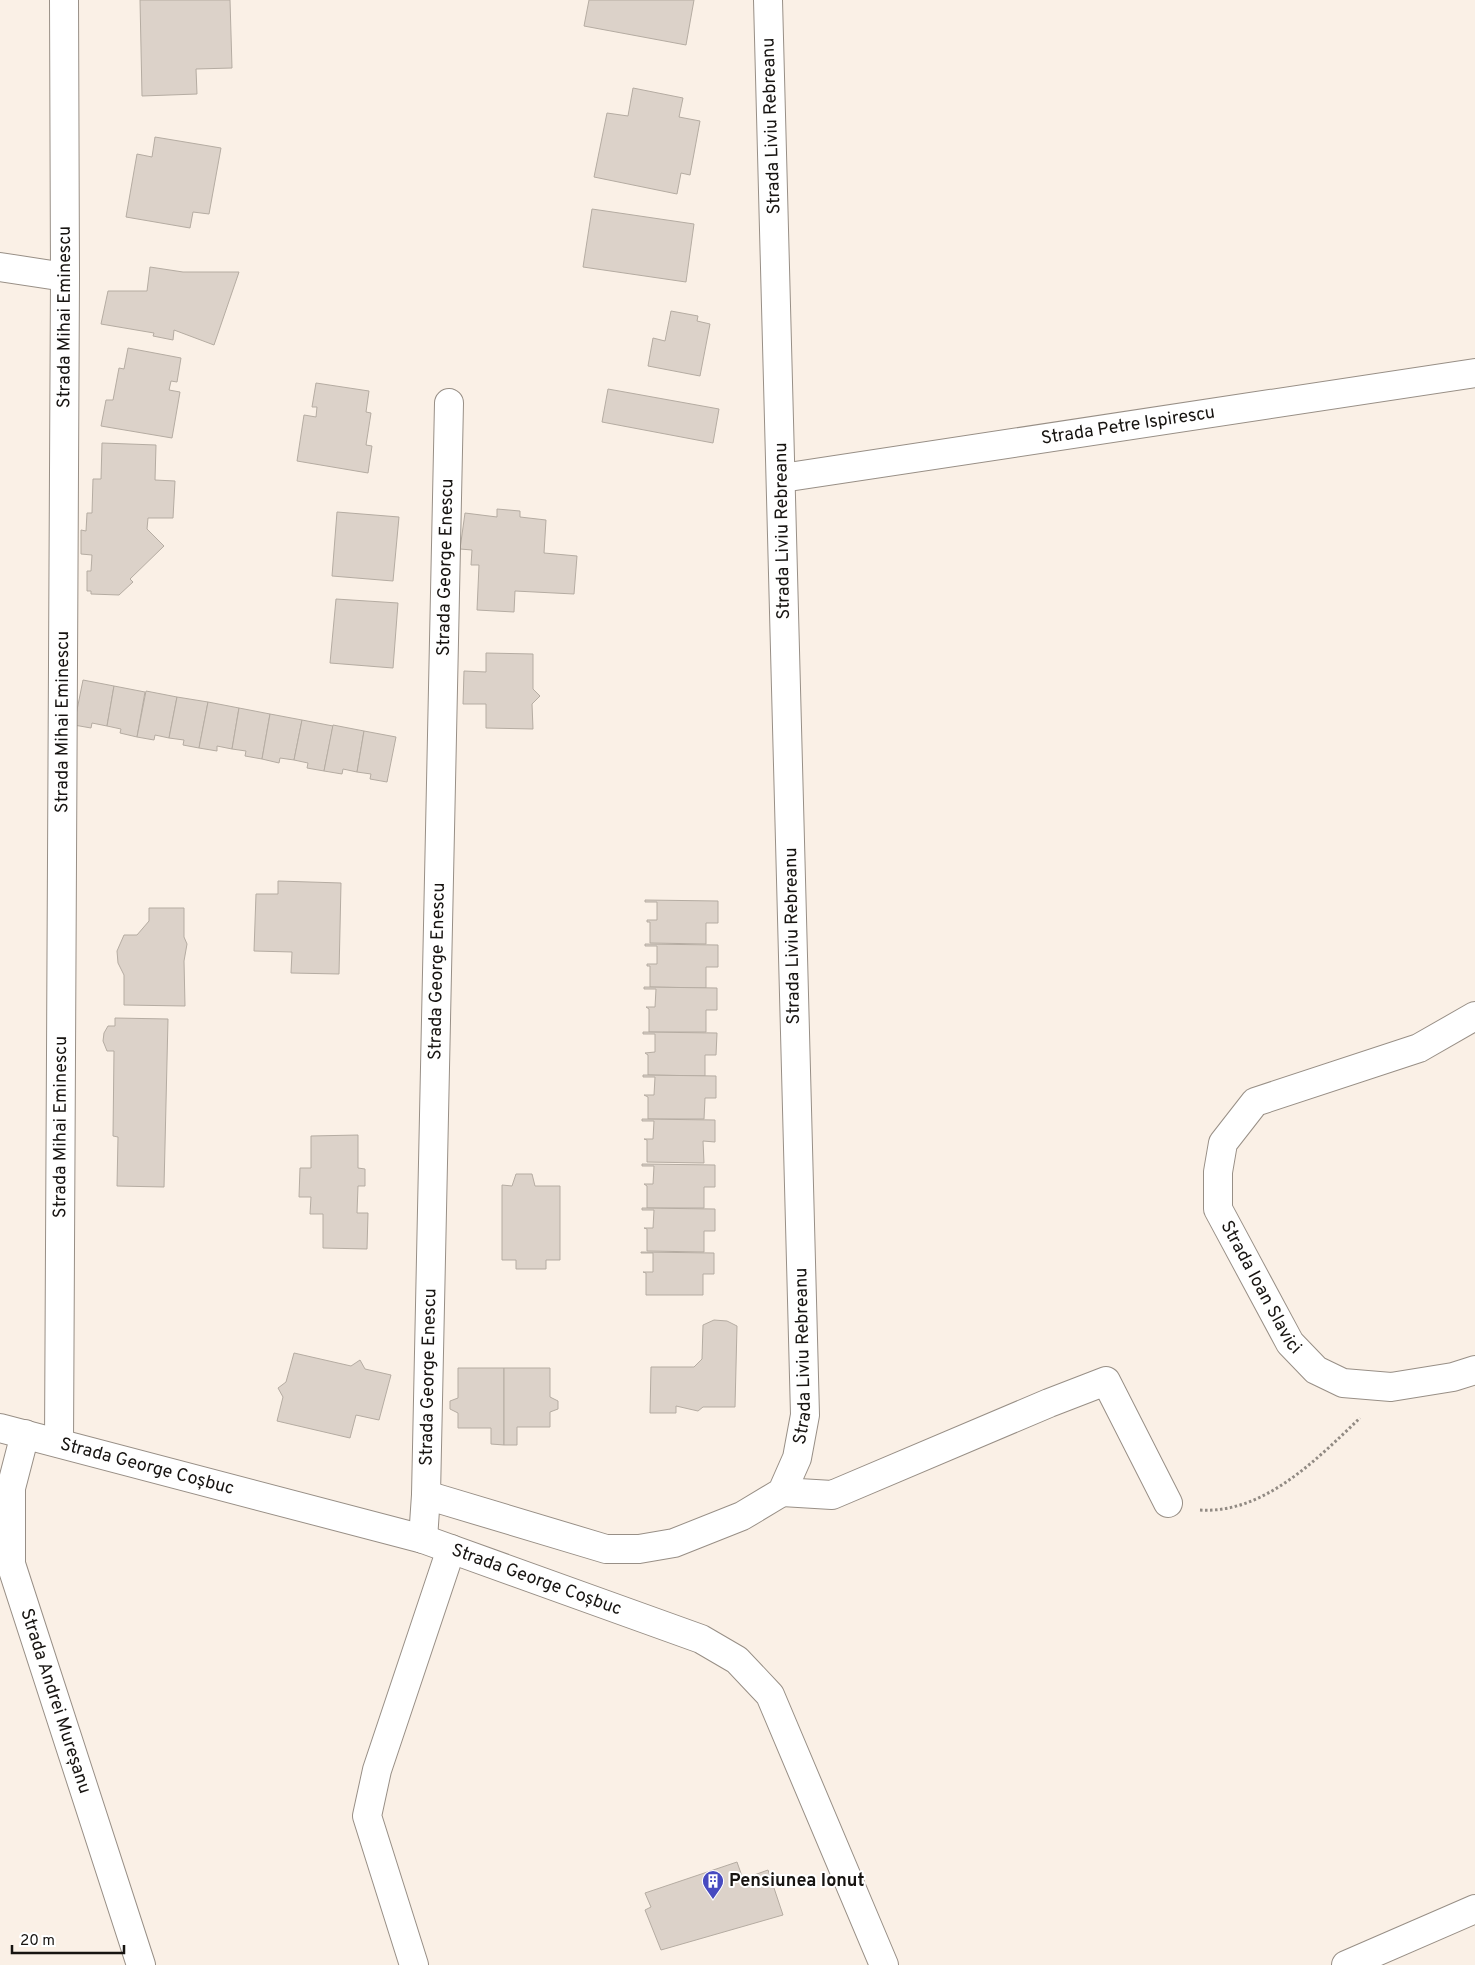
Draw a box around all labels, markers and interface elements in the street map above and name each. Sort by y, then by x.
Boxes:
street label: Strada Liviu Rebreanu [757,37,787,215]
street label: Strada Mihai Eminescu [53,226,77,408]
street label: Strada Petre Ispirescu [1039,401,1217,450]
street label: Strada Liviu Rebreanu [770,442,796,620]
street label: Strada George Enescu [432,478,459,656]
street label: Strada Mihai Eminescu [51,631,75,813]
street label: Strada Liviu Rebreanu [780,847,806,1025]
street label: Strada George Enescu [424,882,450,1060]
street label: Strada Mihai Eminescu [49,1036,73,1218]
street label: Strada Ioan Slavici [1215,1217,1306,1359]
street label: Strada Liviu Rebreanu [788,1267,817,1446]
street label: Strada George Enescu [415,1288,442,1466]
street label: Strada George Coșbuc [57,1433,237,1500]
street label: Strada George Coșbuc [448,1539,625,1621]
street label: Strada Andrei Mureșanu [15,1606,96,1797]
building icon: Pensiunea Ionut [701,1869,725,1900]
place label: Pensiunea Ionut [729,1870,865,1893]
scale bar [12,1922,125,1954]
text: 20 m [20,1932,55,1951]

